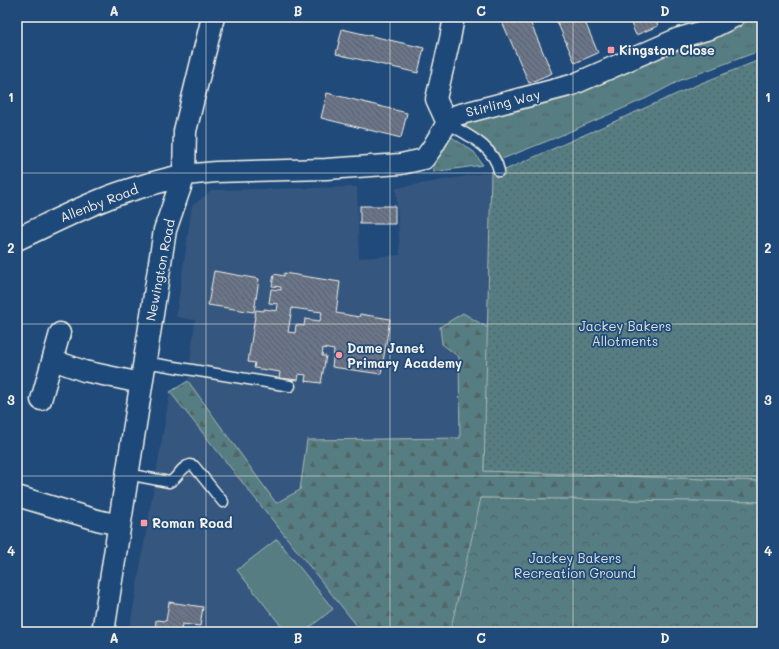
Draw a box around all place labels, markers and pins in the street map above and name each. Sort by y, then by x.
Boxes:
place label: Kingston Close [619,41,715,58]
marker: Kingston Close [606,45,616,55]
place label: Dame Janet Primary Academy [347,339,462,372]
marker: Dame Janet Primary Academy [334,350,344,360]
place label: Roman Road [152,514,232,531]
marker: Roman Road [139,518,149,528]

